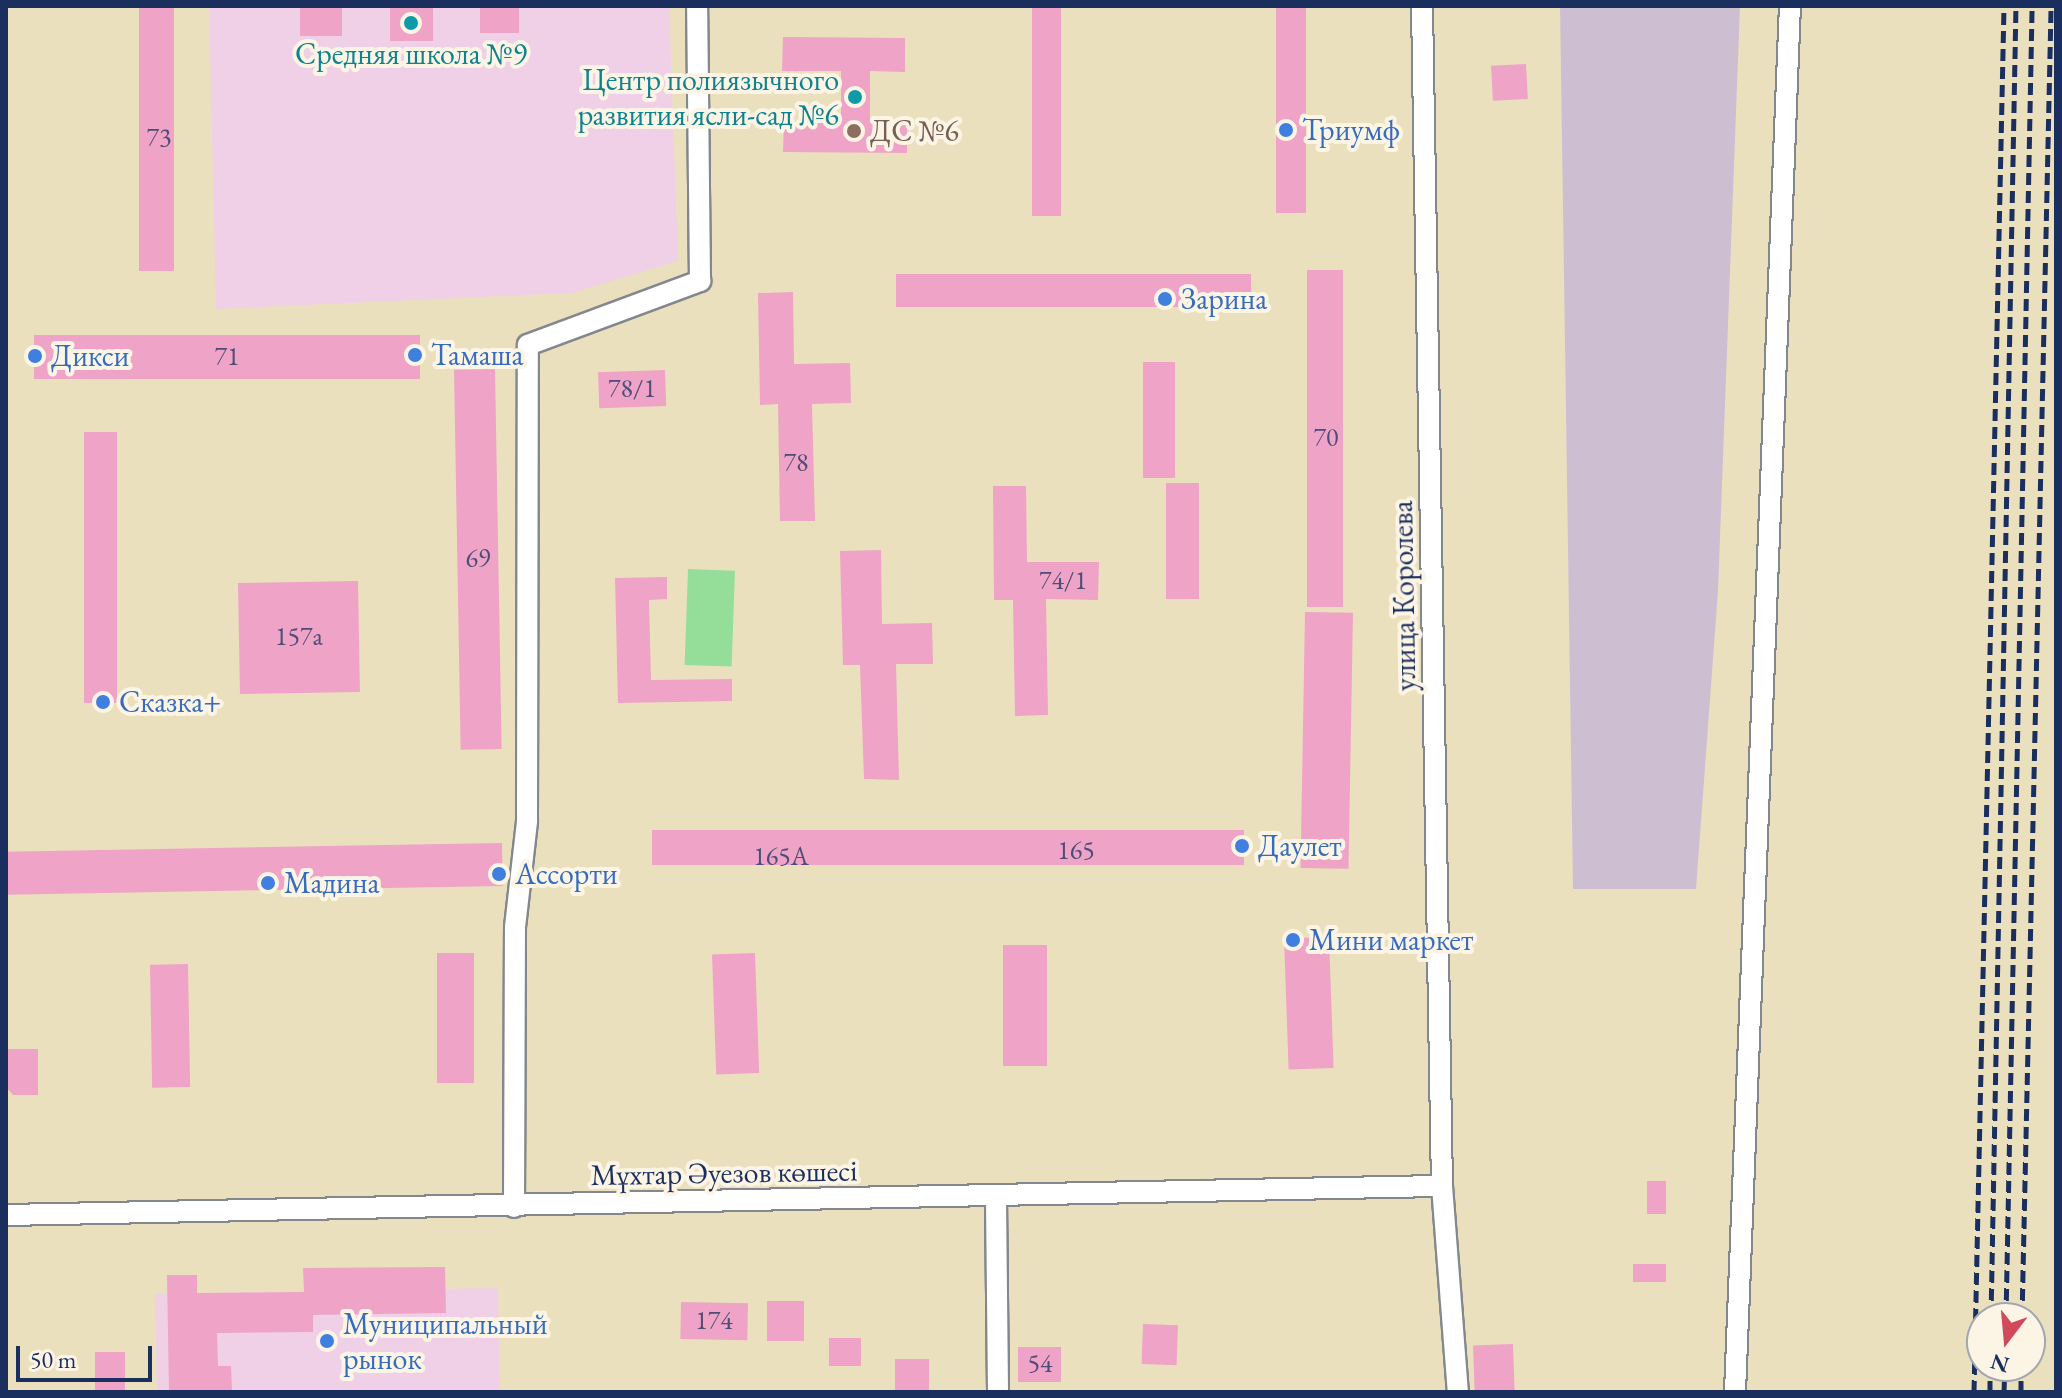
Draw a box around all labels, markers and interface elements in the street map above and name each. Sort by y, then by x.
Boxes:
marker: Средняя школа №9 [402,14,420,32]
place label: Средняя школа №9 [295,36,527,72]
place label: Центр полиязычного развития ясли-сад №6 [578,62,839,132]
marker: Центр полиязычного развития ясли-сад №6 [846,88,864,106]
place label: Триумф [1302,112,1400,148]
place label: ДС №6 [870,113,959,149]
marker: Триумф [1277,121,1295,139]
house number: 73 [147,122,171,154]
marker: ДС №6 [845,122,863,140]
place label: Зарина [1181,281,1267,317]
marker: Зарина [1156,290,1174,308]
place label: Тамаша [431,337,523,373]
place label: Дикси [51,338,129,374]
house number: 71 [215,341,239,373]
marker: Тамаша [406,346,424,364]
marker: Дикси [26,347,44,365]
house number: 78/1 [608,373,656,405]
house number: 70 [1314,422,1338,454]
house number: 78 [784,447,808,479]
street label: улица Королева [1384,500,1424,692]
house number: 69 [466,543,490,575]
house number: 74/1 [1039,565,1087,597]
house number: 157а [275,621,323,653]
place label: Сказка+ [119,684,221,720]
marker: Сказка+ [94,693,112,711]
place label: Даулет [1258,828,1342,864]
house number: 165 [1057,835,1095,867]
marker: Даулет [1233,837,1251,855]
house number: 165А [753,841,809,873]
place label: Ассорти [515,856,618,892]
place label: Мадина [284,865,379,901]
marker: Ассорти [490,865,508,883]
marker: Мадина [259,874,277,892]
place label: Мини маркет [1309,922,1473,958]
marker: Мини маркет [1284,931,1302,949]
street label: Мұхтар Әуезов көшесі [590,1153,858,1193]
north arrow [1966,1302,2046,1382]
house number: 174 [695,1305,733,1337]
place label: Муниципальный рынок [343,1306,548,1376]
scale bar [20,1330,156,1380]
marker: Муниципальный рынок [318,1332,336,1350]
text: 50 m [30,1344,77,1375]
text: N [1987,1347,2012,1380]
house number: 54 [1028,1348,1052,1380]

